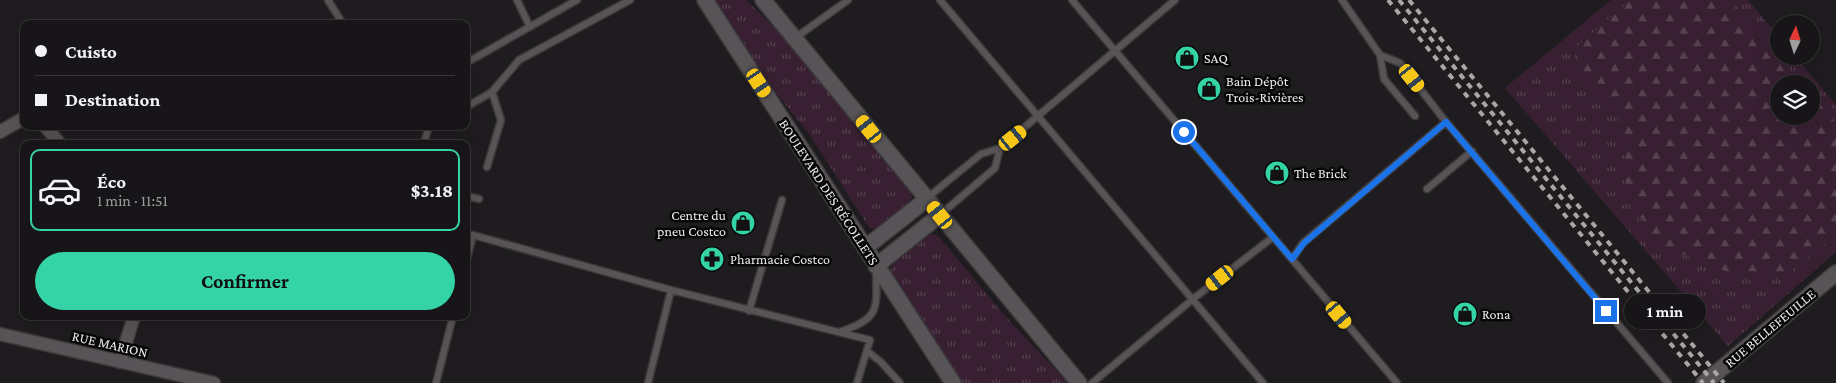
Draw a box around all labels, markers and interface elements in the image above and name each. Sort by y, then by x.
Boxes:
north arrow [1770,15,1820,65]
map controls [1770,15,1820,125]
text: Cuisto [65,41,117,62]
shop icon: SAQ [1174,45,1200,71]
place label: SAQ [1204,50,1228,66]
car [1396,62,1427,94]
car [744,66,773,100]
place label: Bain Dépôt Trois-Rivières [1226,73,1304,105]
button: layers [1770,75,1820,125]
shop icon: Bain Dépôt Trois-Rivières [1196,76,1222,102]
text: Destination [65,89,160,110]
car [853,113,884,145]
street label: BOULEVARD DES RÉCOLLETS [776,116,882,268]
route start [1173,121,1195,143]
car [996,123,1029,153]
shop icon: The Brick [1264,160,1290,186]
place label: The Brick [1294,165,1347,181]
icon: car [37,168,82,213]
text: Éco [97,171,126,192]
text: $3.18 [411,180,453,201]
text: 1 min · 11:51 [97,192,168,209]
car [924,199,955,231]
place label: Centre du pneu Costco [657,207,727,239]
shop icon: Centre du pneu Costco [730,210,756,236]
pharmacy icon: Pharmacie Costco [699,246,725,272]
place label: Pharmacie Costco [730,251,830,267]
button: Confirmer [35,252,455,310]
car [1203,263,1236,293]
street label: RUE BELLEFEUILLE [1722,285,1819,370]
callout: 1 min [1624,294,1706,328]
car [1323,299,1354,331]
route end [1595,300,1617,322]
shop icon: Rona [1452,301,1478,327]
text: 1 min [1647,303,1683,320]
place label: Rona [1482,306,1511,322]
street label: RUE MARION [71,328,149,360]

